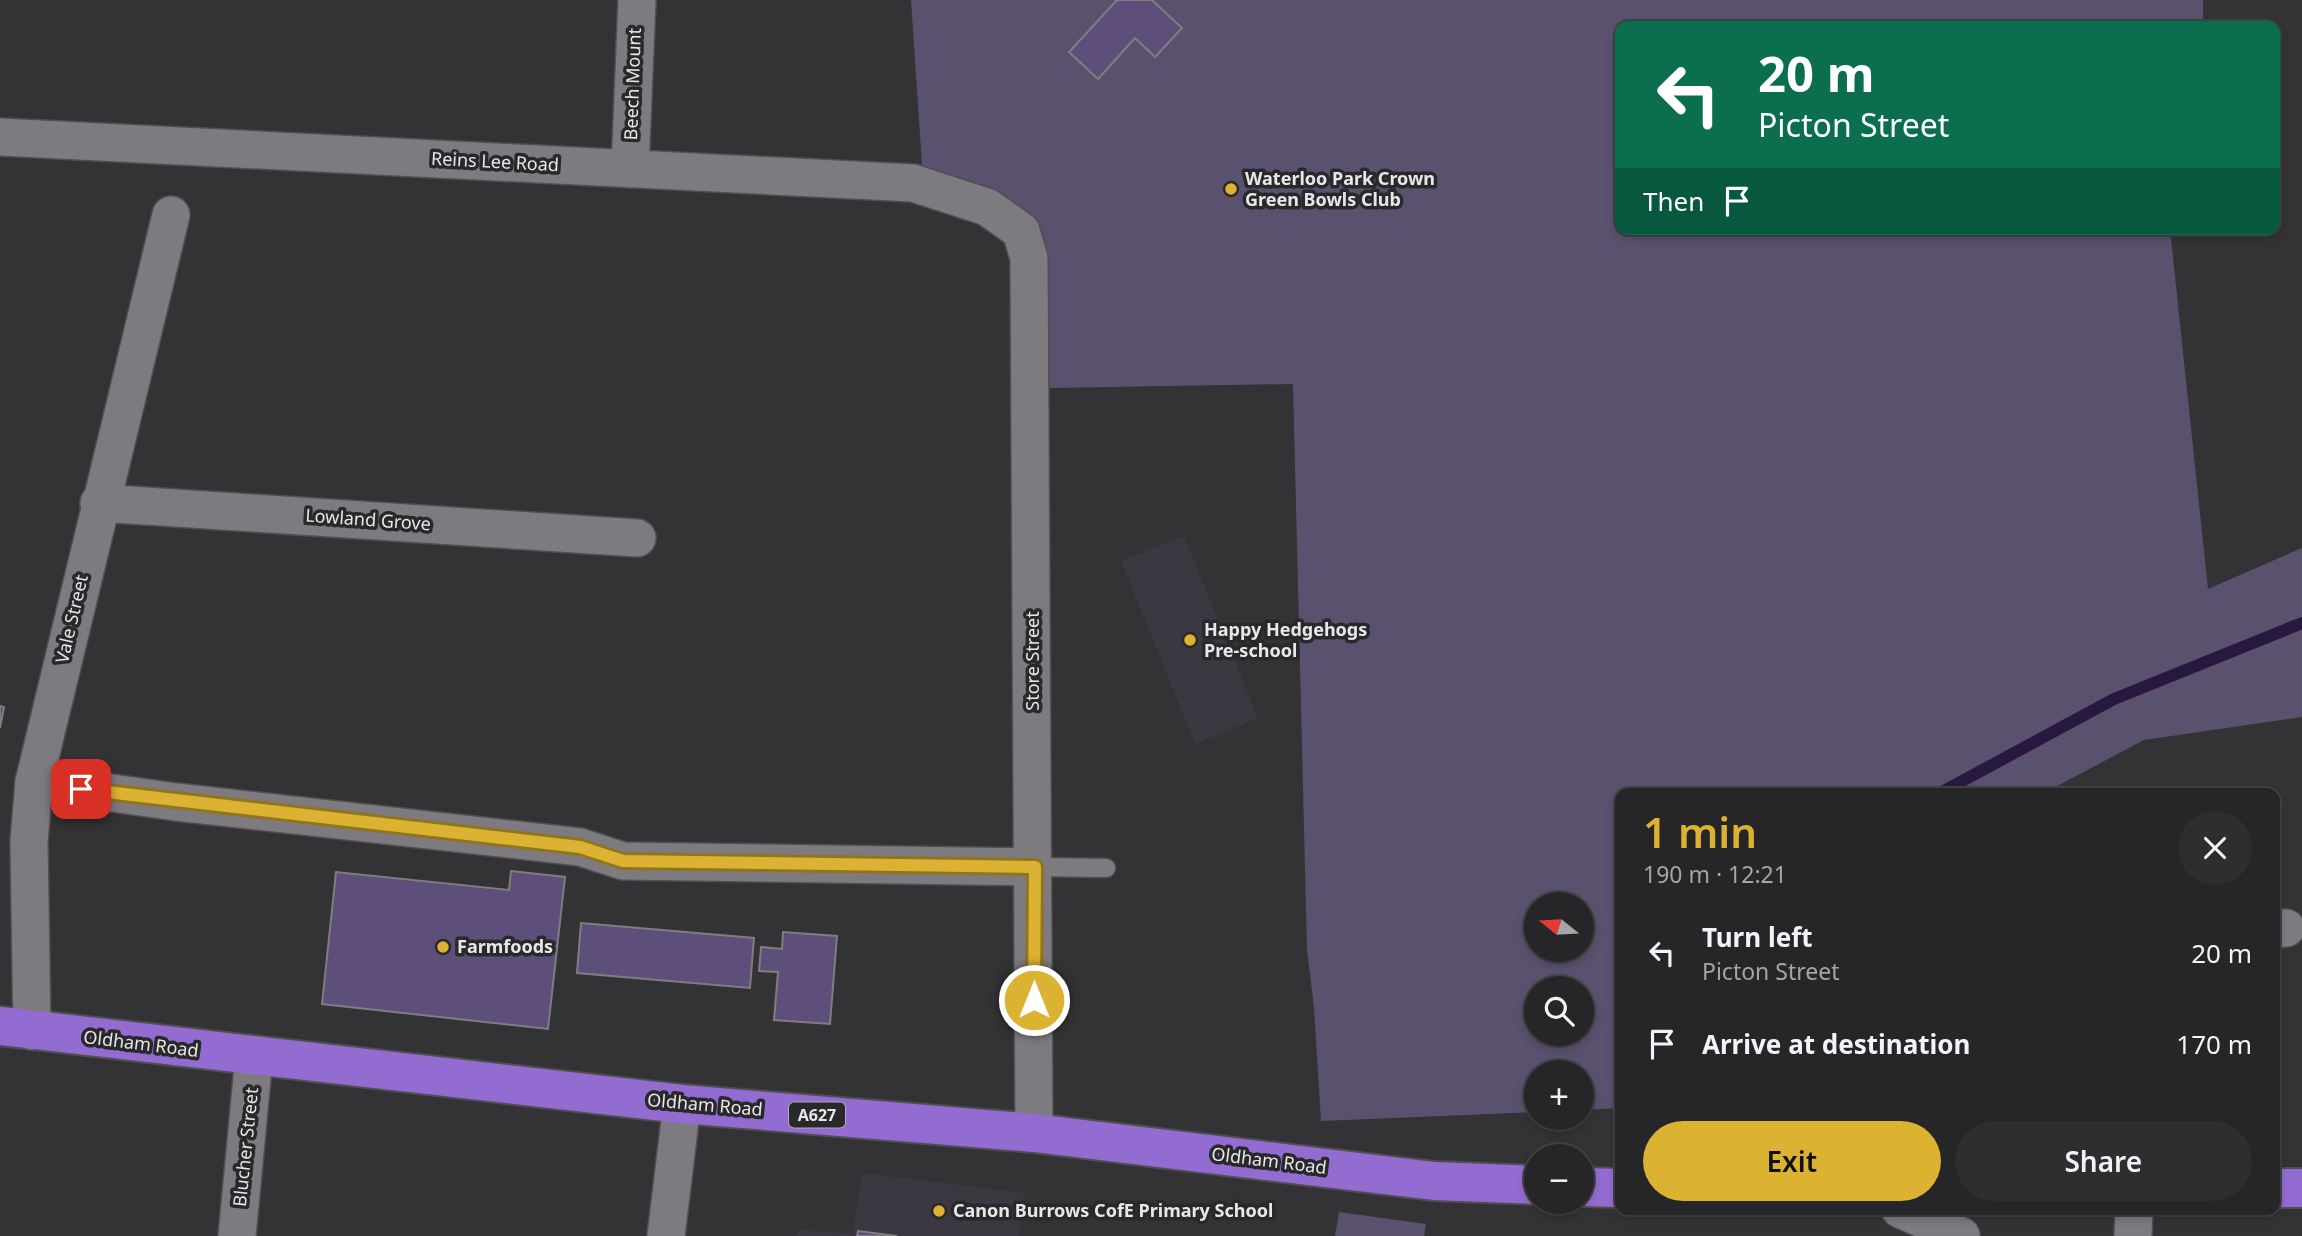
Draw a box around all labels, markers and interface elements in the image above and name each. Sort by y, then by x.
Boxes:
street label: Beech Mount [618,27,646,141]
text: 20 m [1758,40,1875,106]
icon: left [1643,49,1734,140]
text: Picton Street [1758,103,1949,146]
street label: Reins Lee Road [430,146,560,176]
place label: Waterloo Park Crown Green Bowls Club [1245,166,1435,211]
marker: Waterloo Park Crown Green Bowls Club [1223,181,1239,197]
icon: arrive [1718,182,1756,220]
text: Then [1643,183,1704,219]
street label: Lowland Grove [305,503,432,535]
street label: Vale Street [49,572,93,665]
street label: Store Street [1020,611,1044,711]
place label: Happy Hedgehogs Pre-school [1204,617,1367,662]
marker: Happy Hedgehogs Pre-school [1182,632,1198,648]
pin [51,759,111,819]
icon: arrive [62,770,100,808]
text: 1 min [1643,803,1757,860]
button: close [2178,811,2252,885]
text: 190 m · 12:21 [1643,858,1787,890]
north arrow [1524,892,1594,962]
map controls [1524,892,1594,1214]
text: Turn left [1702,919,1813,955]
place label: Farmfoods [457,934,553,958]
icon: left [1643,934,1681,972]
text: 20 m [2191,935,2252,971]
marker: Farmfoods [435,939,451,955]
text: Picton Street [1702,955,1840,987]
position arrow [997,963,1071,1037]
button: search [1524,976,1594,1046]
street label: Oldham Road [82,1024,200,1062]
icon: arrive [1643,1025,1681,1063]
text: Arrive at destination [1702,1026,1971,1062]
text: 170 m [2176,1026,2252,1062]
button: + [1524,1060,1594,1130]
street label: Blucher Street [227,1086,263,1208]
street label: Oldham Road [646,1087,764,1121]
road number: A627 [789,1102,845,1128]
button: Exit [1643,1121,1941,1201]
button: Share [1955,1121,2252,1201]
street label: Oldham Road [1210,1141,1328,1179]
button: − [1524,1144,1594,1214]
place label: Canon Burrows CofE Primary School [953,1198,1273,1222]
marker: Canon Burrows CofE Primary School [931,1203,947,1219]

